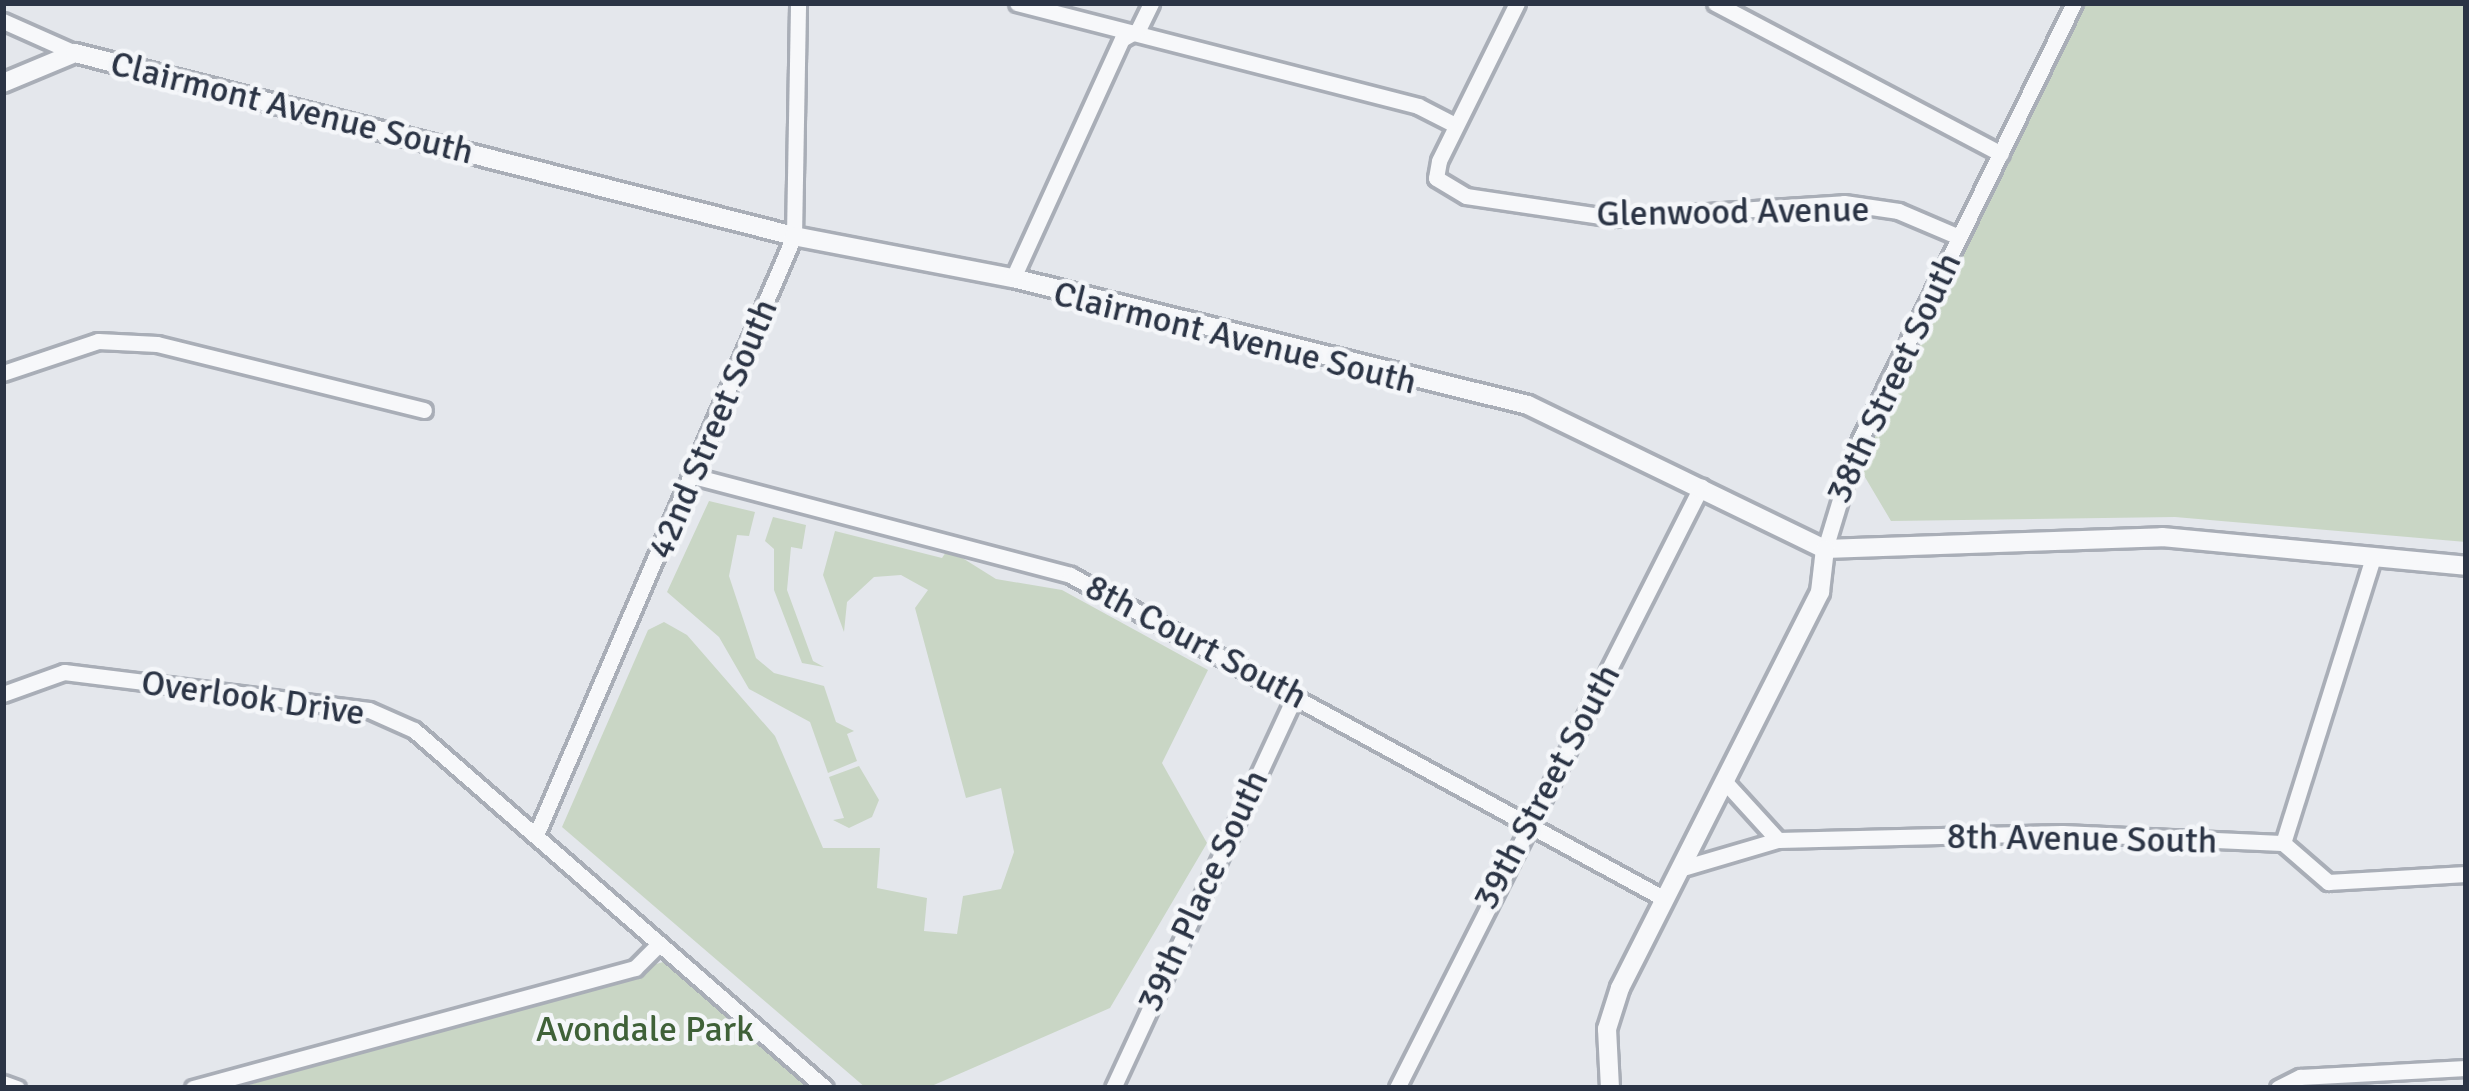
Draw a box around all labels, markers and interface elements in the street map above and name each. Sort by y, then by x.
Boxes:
street label: Clairmont Avenue South [106,42,478,174]
street label: Glenwood Avenue [1596,188,1870,236]
street label: 38th Street South [1817,246,1971,510]
street label: Clairmont Avenue South [1049,272,1421,404]
street label: 42nd Street South [639,293,787,565]
street label: 8th Court South [1078,566,1314,718]
street label: 39th Street South [1464,657,1630,917]
street label: Overlook Drive [139,661,367,735]
street label: 39th Place South [1128,763,1278,1019]
street label: 8th Avenue South [1946,815,2218,863]
park label: Avondale Park [536,1008,754,1052]

